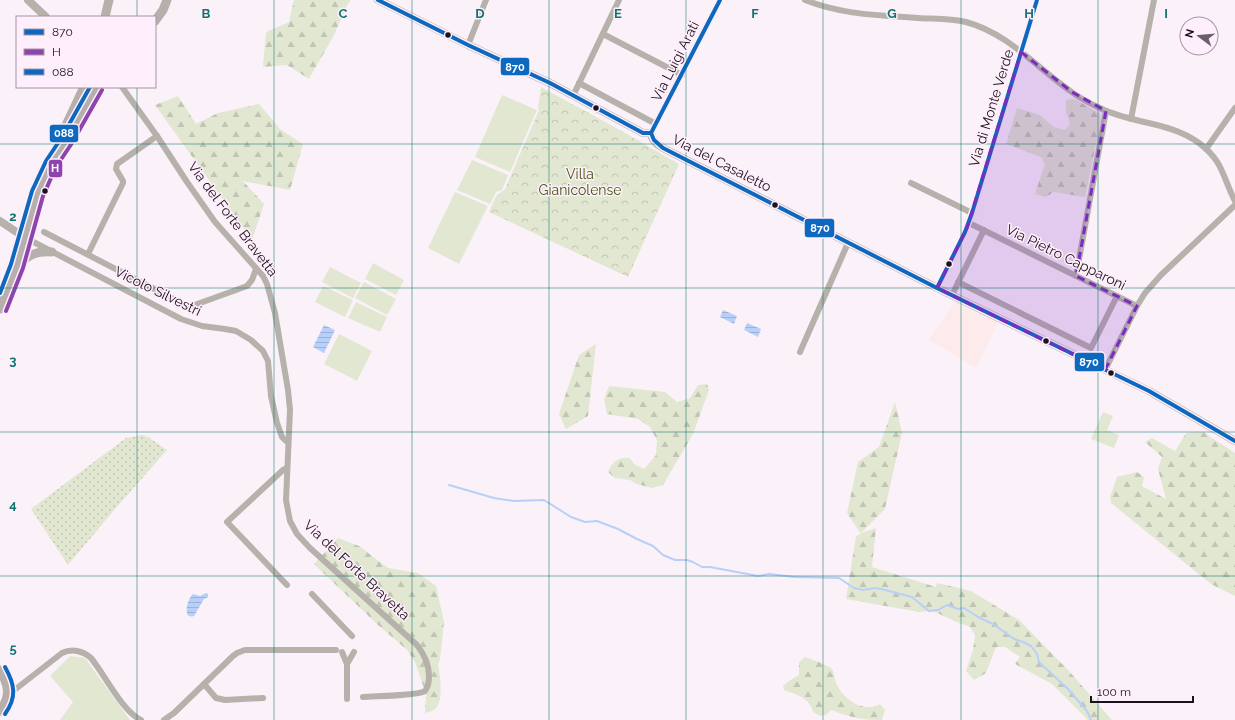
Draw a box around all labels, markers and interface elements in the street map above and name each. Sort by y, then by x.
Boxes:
text: B [202,6,211,21]
text: C [339,6,348,21]
text: D [475,6,485,21]
text: E [614,6,622,21]
text: F [751,6,759,21]
text: G [887,6,897,21]
text: H [1024,6,1034,21]
text: I [1164,6,1168,21]
legend [16,16,156,88]
north arrow [1179,16,1219,56]
street label: Via Luigi Arati [648,18,702,104]
text: 870 [52,25,73,39]
text: N [1182,28,1197,39]
unlabelled marker [443,30,453,40]
text: H [52,45,61,59]
street label: Via di Monte Verde [966,47,1016,169]
line badge: 870 [500,57,530,76]
text: 870 [505,61,525,74]
text: 088 [52,65,74,79]
unlabelled marker [591,103,601,113]
line badge: 088 [49,124,79,143]
text: 088 [54,127,74,140]
street label: Via del Casaletto [670,131,774,195]
line badge: H [48,159,63,178]
street label: Via del Forte Bravetta [185,159,281,279]
text: H [51,162,59,175]
park label: Villa Gianicolense [538,166,622,198]
unlabelled marker [40,186,50,196]
unlabelled marker [770,200,780,210]
text: 2 [9,209,17,224]
line badge: 870 [804,218,835,238]
street label: Via Pietro Capparoni [1003,221,1129,293]
text: 870 [810,222,830,235]
unlabelled marker [944,259,954,269]
street label: Vicolo Silvestri [112,263,204,319]
unlabelled marker [1041,336,1051,346]
line badge: 870 [1074,352,1105,372]
text: 3 [9,353,17,368]
text: 870 [1079,356,1099,369]
unlabelled marker [1106,368,1116,378]
text: 4 [9,497,17,512]
street label: Via del Forte Bravetta [301,517,413,623]
text: 5 [9,641,17,656]
scale bar [1091,678,1193,704]
text: 100 m [1097,685,1131,699]

